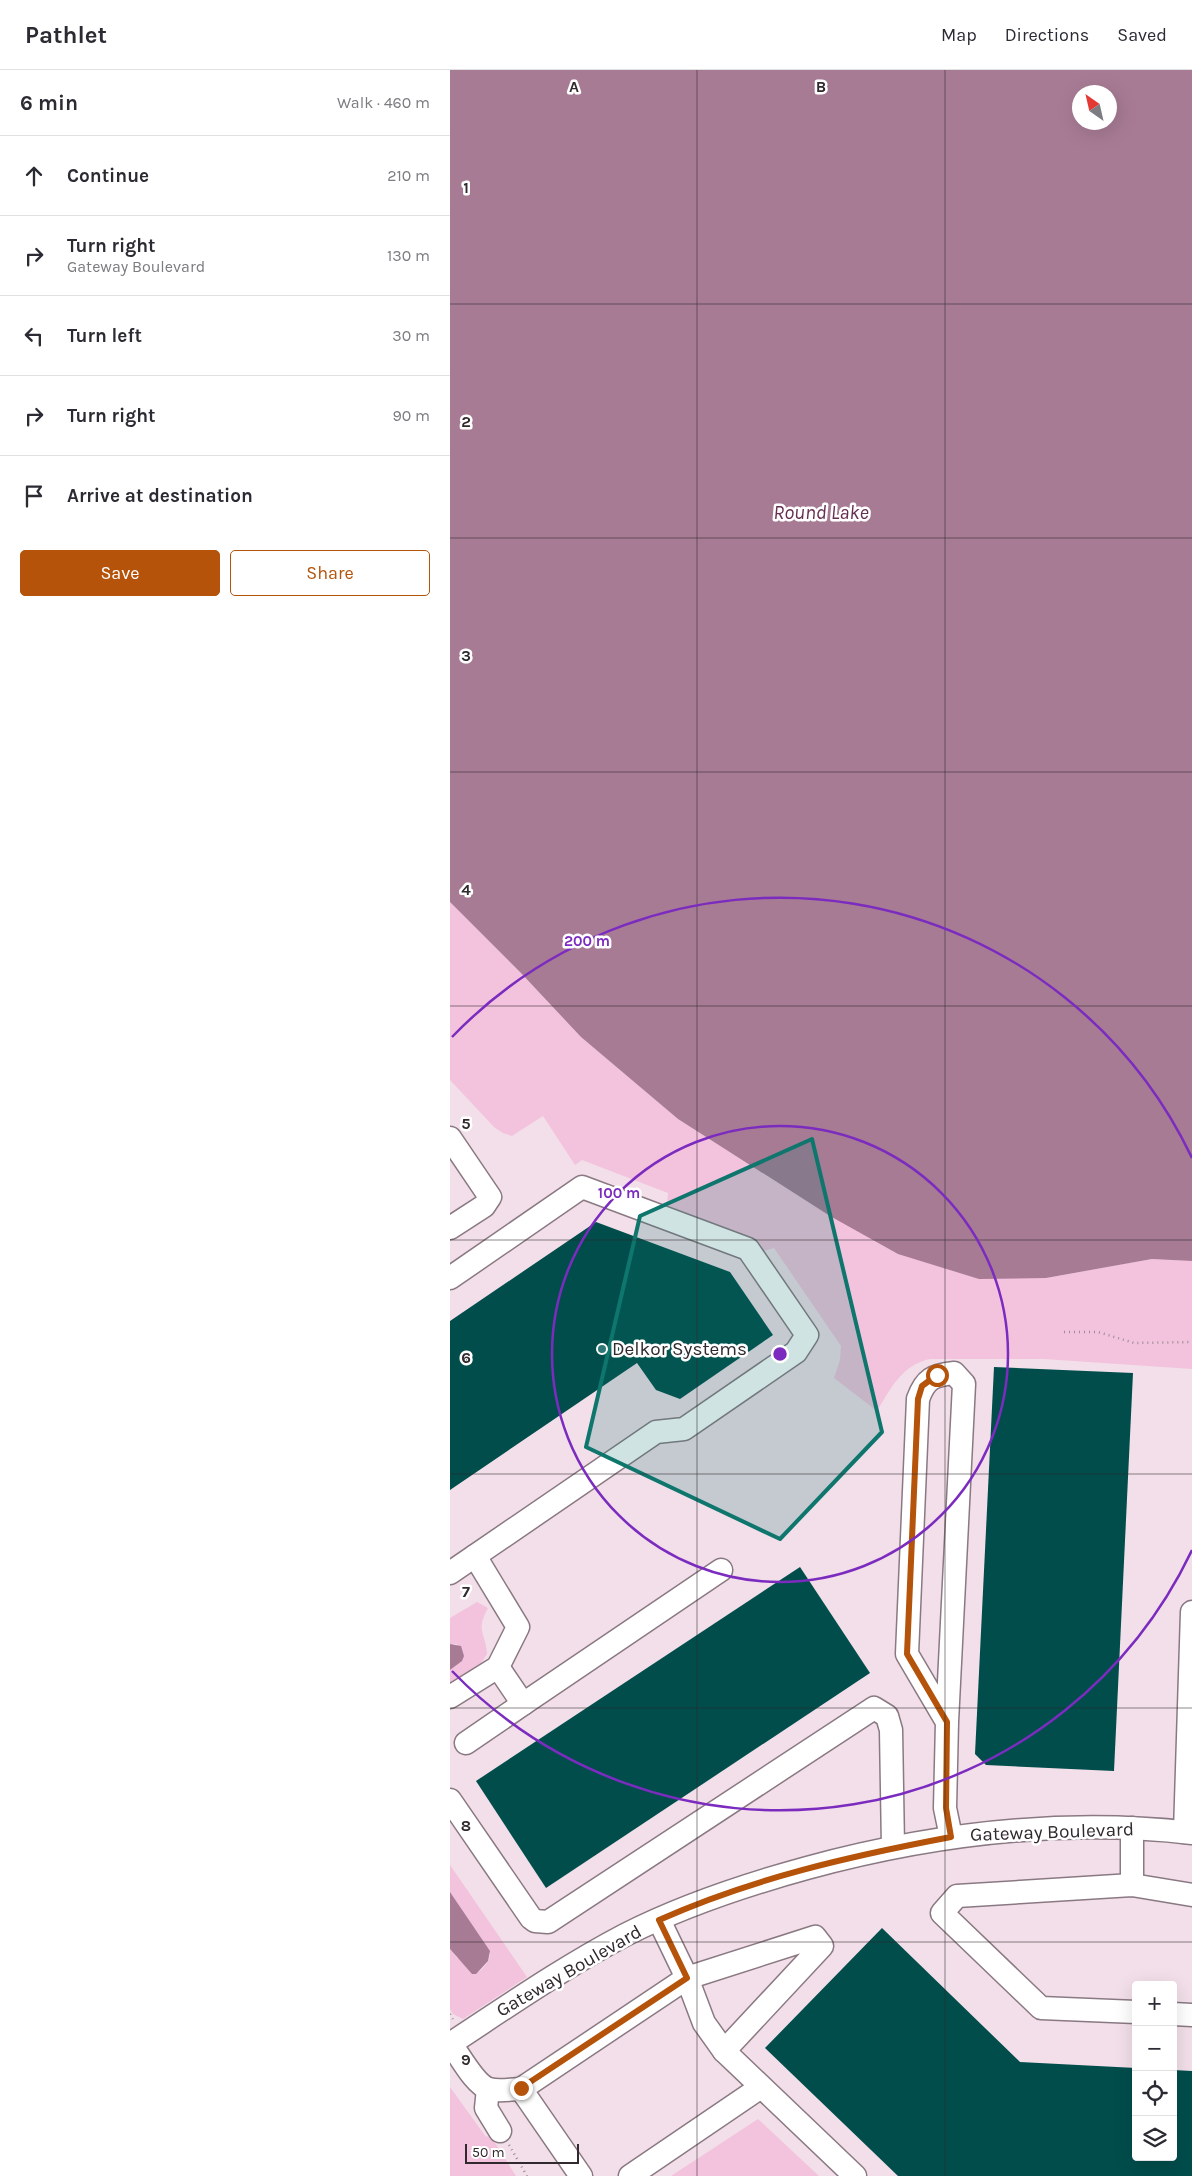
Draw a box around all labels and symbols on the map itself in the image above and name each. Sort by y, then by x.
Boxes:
text: A [569,77,579,96]
text: B [816,77,826,96]
north arrow [1072,85,1117,130]
text: 1 [463,178,469,197]
text: 2 [461,412,471,431]
water label: Round Lake [773,501,869,524]
text: 3 [461,646,471,665]
text: 4 [461,880,471,899]
text: 200 m [564,932,610,950]
text: 5 [461,1114,471,1133]
text: 100 m [598,1184,640,1202]
place label: Delkor Systems [612,1338,747,1360]
marker: Delkor Systems [596,1343,608,1355]
centre of rings [771,1345,789,1363]
text: 6 [461,1348,471,1367]
route start [926,1364,949,1387]
text: 7 [462,1582,470,1601]
text: 8 [461,1816,471,1835]
street label: Gateway Boulevard [970,1818,1134,1846]
street label: Gateway Boulevard [492,1920,646,2022]
text: 9 [461,2050,471,2069]
route end [510,2077,533,2100]
scale bar [465,2141,579,2164]

